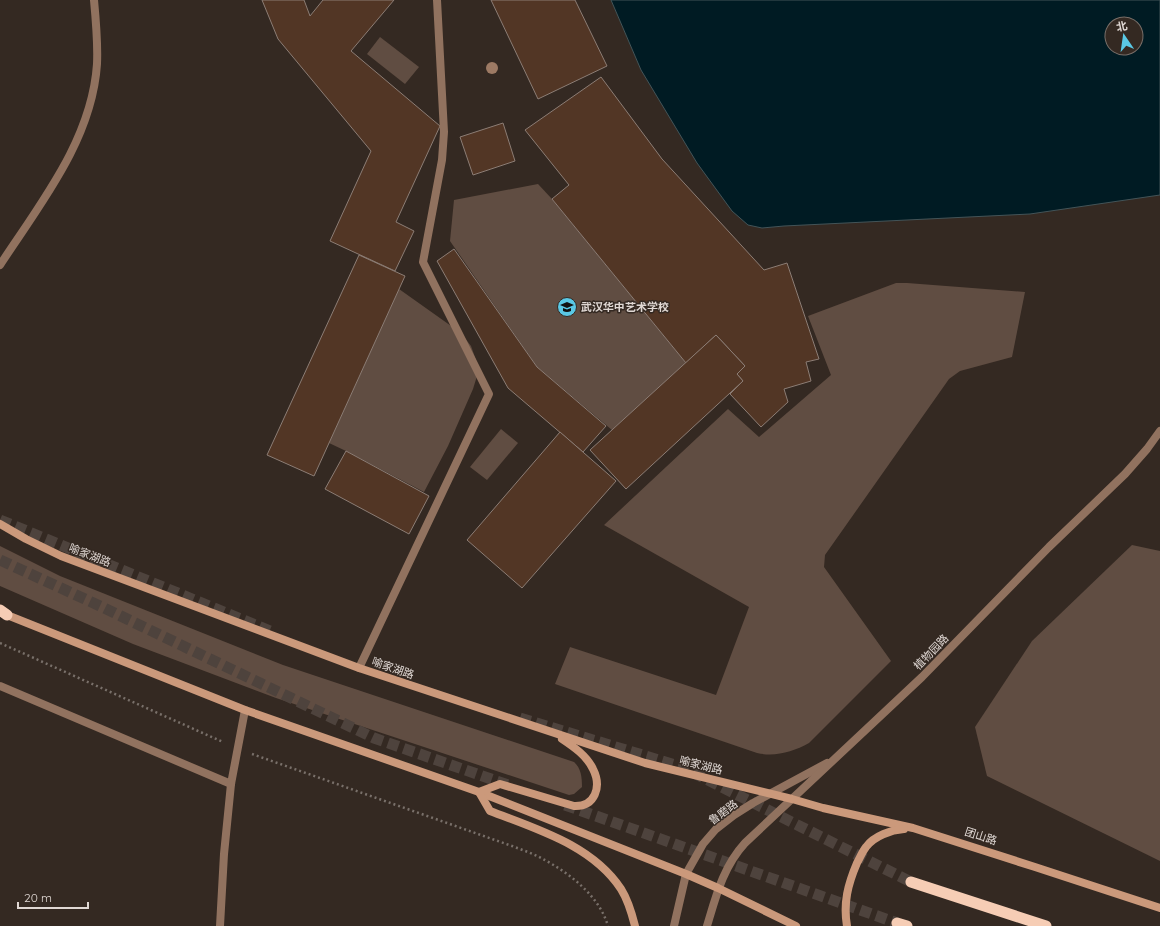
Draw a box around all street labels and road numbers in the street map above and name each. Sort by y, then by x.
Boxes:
street label: 喻家湖路 [67,541,113,569]
street label: 植物园路 [911,631,951,673]
street label: 喻家湖路 [370,654,416,682]
street label: 喻家湖路 [678,753,724,777]
street label: 鲁磨路 [706,796,740,828]
street label: 团山路 [963,824,999,848]

